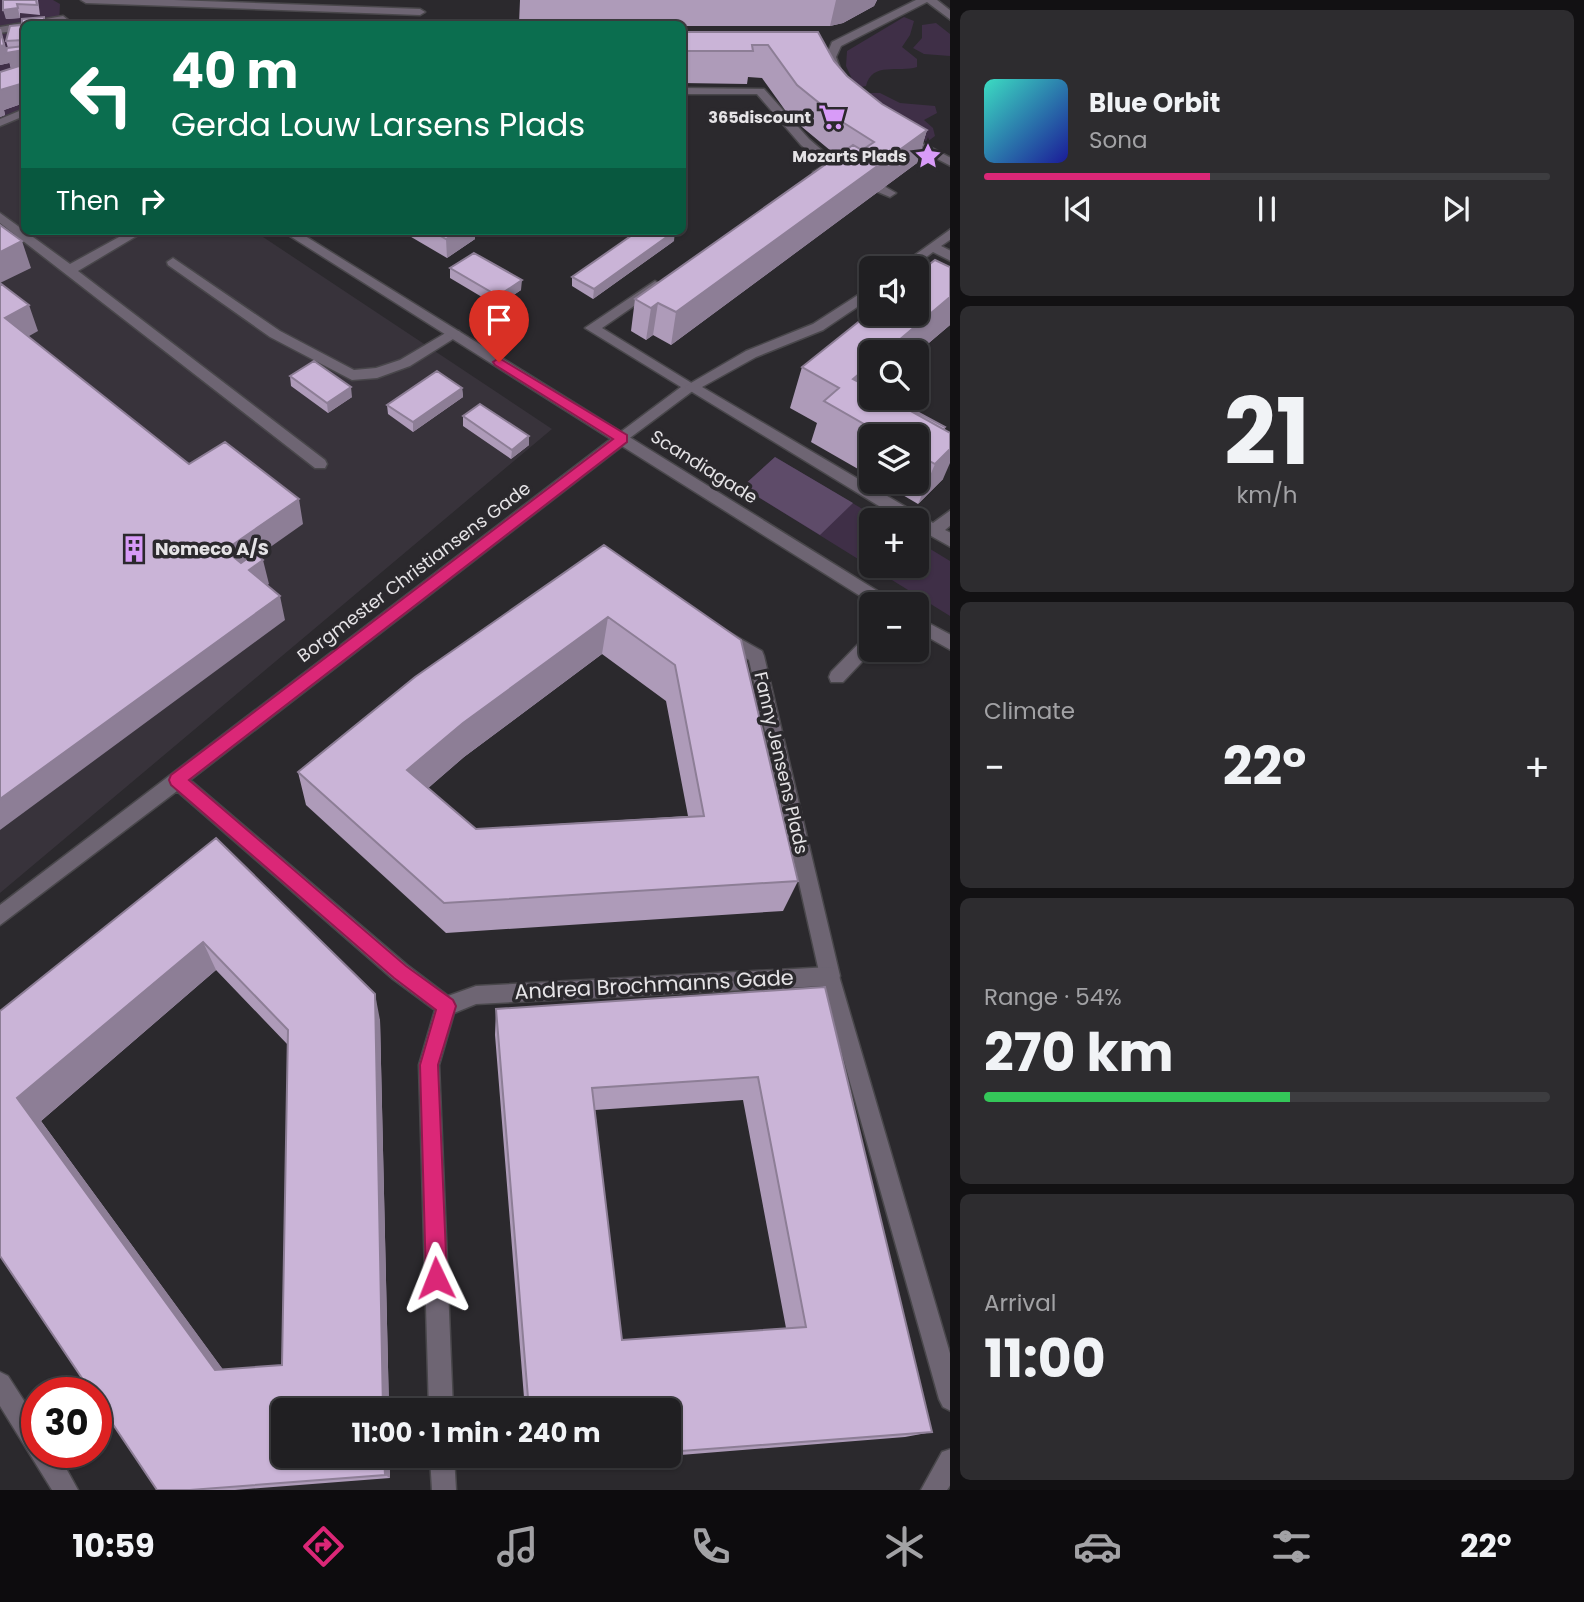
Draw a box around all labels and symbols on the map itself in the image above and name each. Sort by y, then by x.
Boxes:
supermarket icon: 365discount [817,102,847,132]
place label: 365discount [708,106,811,129]
place icon: Mozarts Plads [913,141,943,171]
place label: Mozarts Plads [792,145,907,168]
pin [469,290,529,362]
street label: Scandiagade [646,424,762,509]
street label: Borgmester Christiansens Gade [292,476,535,668]
building icon: Nomeco A/S [119,534,149,564]
place label: Nomeco A/S [155,536,269,561]
street label: Fanny Jensens Plads [748,669,815,856]
street label: Andrea Brochmanns Gade [514,963,794,1006]
position arrow [399,1241,473,1315]
speed limit sign: 30 [21,1377,112,1468]

